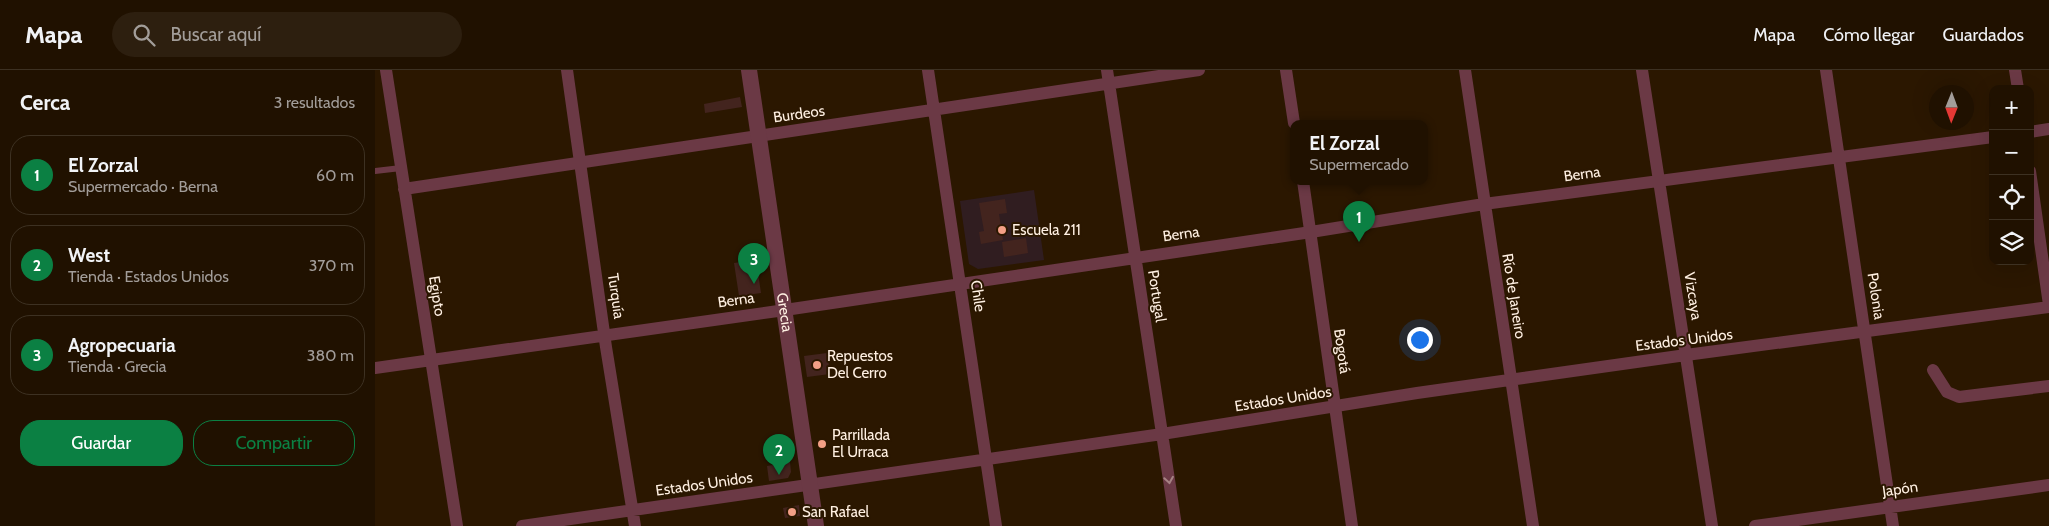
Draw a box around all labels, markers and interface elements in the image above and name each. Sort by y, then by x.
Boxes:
search box [112,12,462,57]
text: Mapa [25,20,82,49]
icon: search [130,21,158,49]
text: Buscar aquí [170,23,261,46]
text: Mapa [1753,24,1795,46]
text: Cómo llegar [1823,24,1915,46]
text: Guardados [1943,24,2024,46]
north arrow [1929,85,1974,130]
map controls [1989,85,2034,265]
button: + [1989,85,2034,130]
text: Cerca [20,90,70,115]
text: 3 resultados [274,93,355,112]
street label: Burdeos [772,101,826,127]
popup [1290,120,1428,185]
button: − [1989,130,2034,175]
text: El Zorzal [1309,132,1380,155]
text: El Zorzal [68,154,139,177]
text: Supermercado [1309,155,1409,174]
street label: Berna [1562,162,1602,185]
text: 1 [34,166,40,185]
text: 60 m [316,166,354,185]
button: locate [1989,175,2034,220]
text: Supermercado · Berna [68,177,218,196]
pin: 1 [1343,201,1375,242]
button: layers [1989,220,2034,265]
place label: Escuela 211 [1012,221,1081,239]
street label: Berna [1161,222,1201,245]
marker: Escuela 211 [996,224,1008,236]
pin: 3 [738,243,770,284]
text: West [68,244,110,267]
street label: Río de Janeiro [1498,252,1530,340]
text: 2 [33,256,41,275]
text: 370 m [309,256,354,275]
text: Tienda · Estados Unidos [68,267,229,286]
street label: Portugal [1144,269,1170,324]
street label: Vizcaya [1680,271,1706,322]
street label: Polonia [1863,271,1889,321]
street label: Turquía [604,272,628,321]
street label: Egipto [425,275,449,317]
street label: Chile [967,279,989,313]
street label: Berna [716,288,756,311]
street label: Grecia [773,292,797,334]
street label: Estados Unidos [1634,325,1734,355]
street label: Bogotá [1330,327,1354,375]
your location [1407,327,1433,353]
text: Agropecuaria [68,334,176,357]
text: 3 [33,346,41,365]
text: 380 m [307,346,354,365]
place label: Repuestos Del Cerro [827,347,893,382]
text: Tienda · Grecia [68,357,167,376]
marker: Repuestos Del Cerro [811,359,823,371]
street label: Estados Unidos [1233,382,1333,416]
button: Guardar [20,420,183,466]
button: Compartir [193,420,355,466]
place label: Parrillada El Urraca [832,426,891,461]
pin: 2 [763,434,795,475]
marker: Parrillada El Urraca [816,438,828,450]
street label: Estados Unidos [654,468,754,500]
one-way arrow [1163,476,1173,484]
street label: Japón [1880,478,1919,501]
place label: San Rafael [802,503,870,521]
marker: San Rafael [786,506,798,518]

